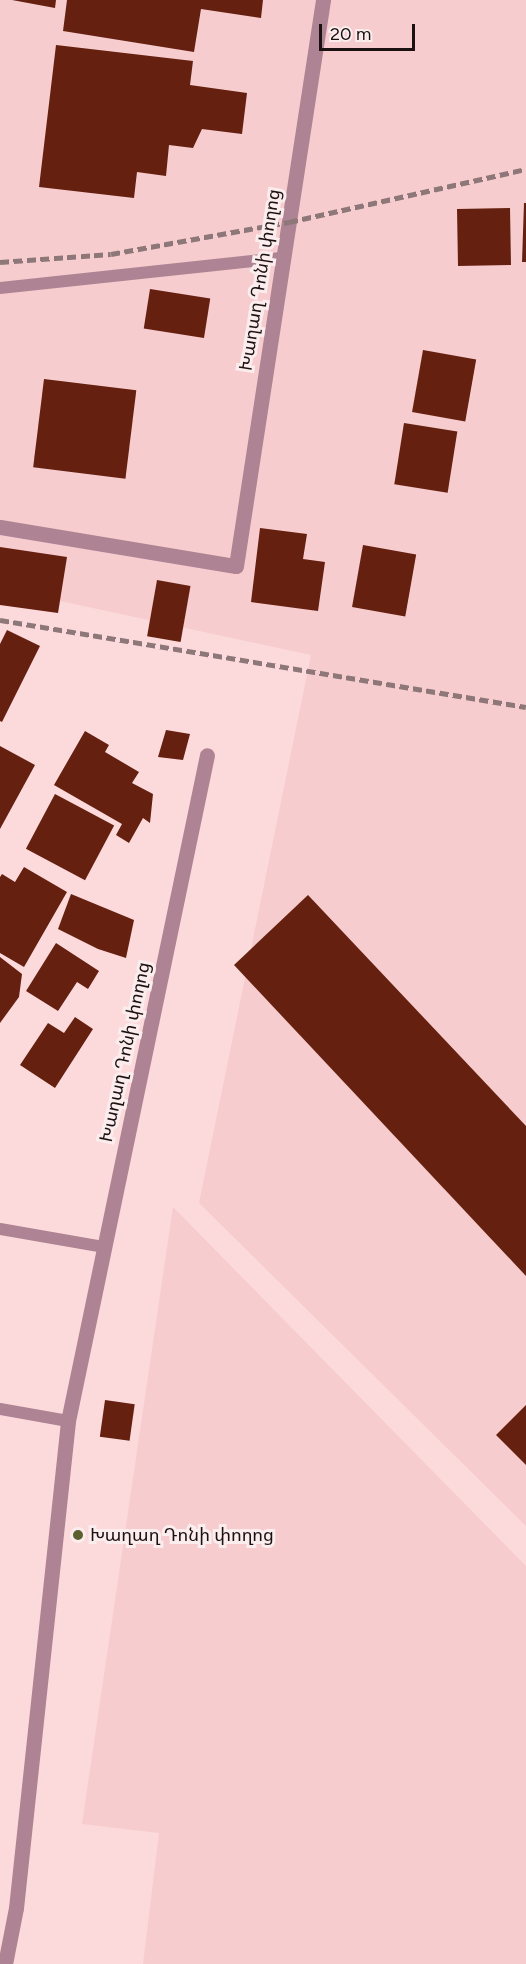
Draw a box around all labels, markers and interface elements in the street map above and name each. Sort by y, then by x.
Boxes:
scale bar [322,12,418,50]
text: 20 m [330,23,371,45]
street label: Խաղաղ Դոնի փողոց [235,188,285,372]
street label: Խաղաղ Դոնի փողոց [95,960,155,1144]
place label: Խաղաղ Դոնի փողոց [90,1524,274,1546]
marker: Խաղաղ Դոնի փողոց [71,1528,85,1542]

